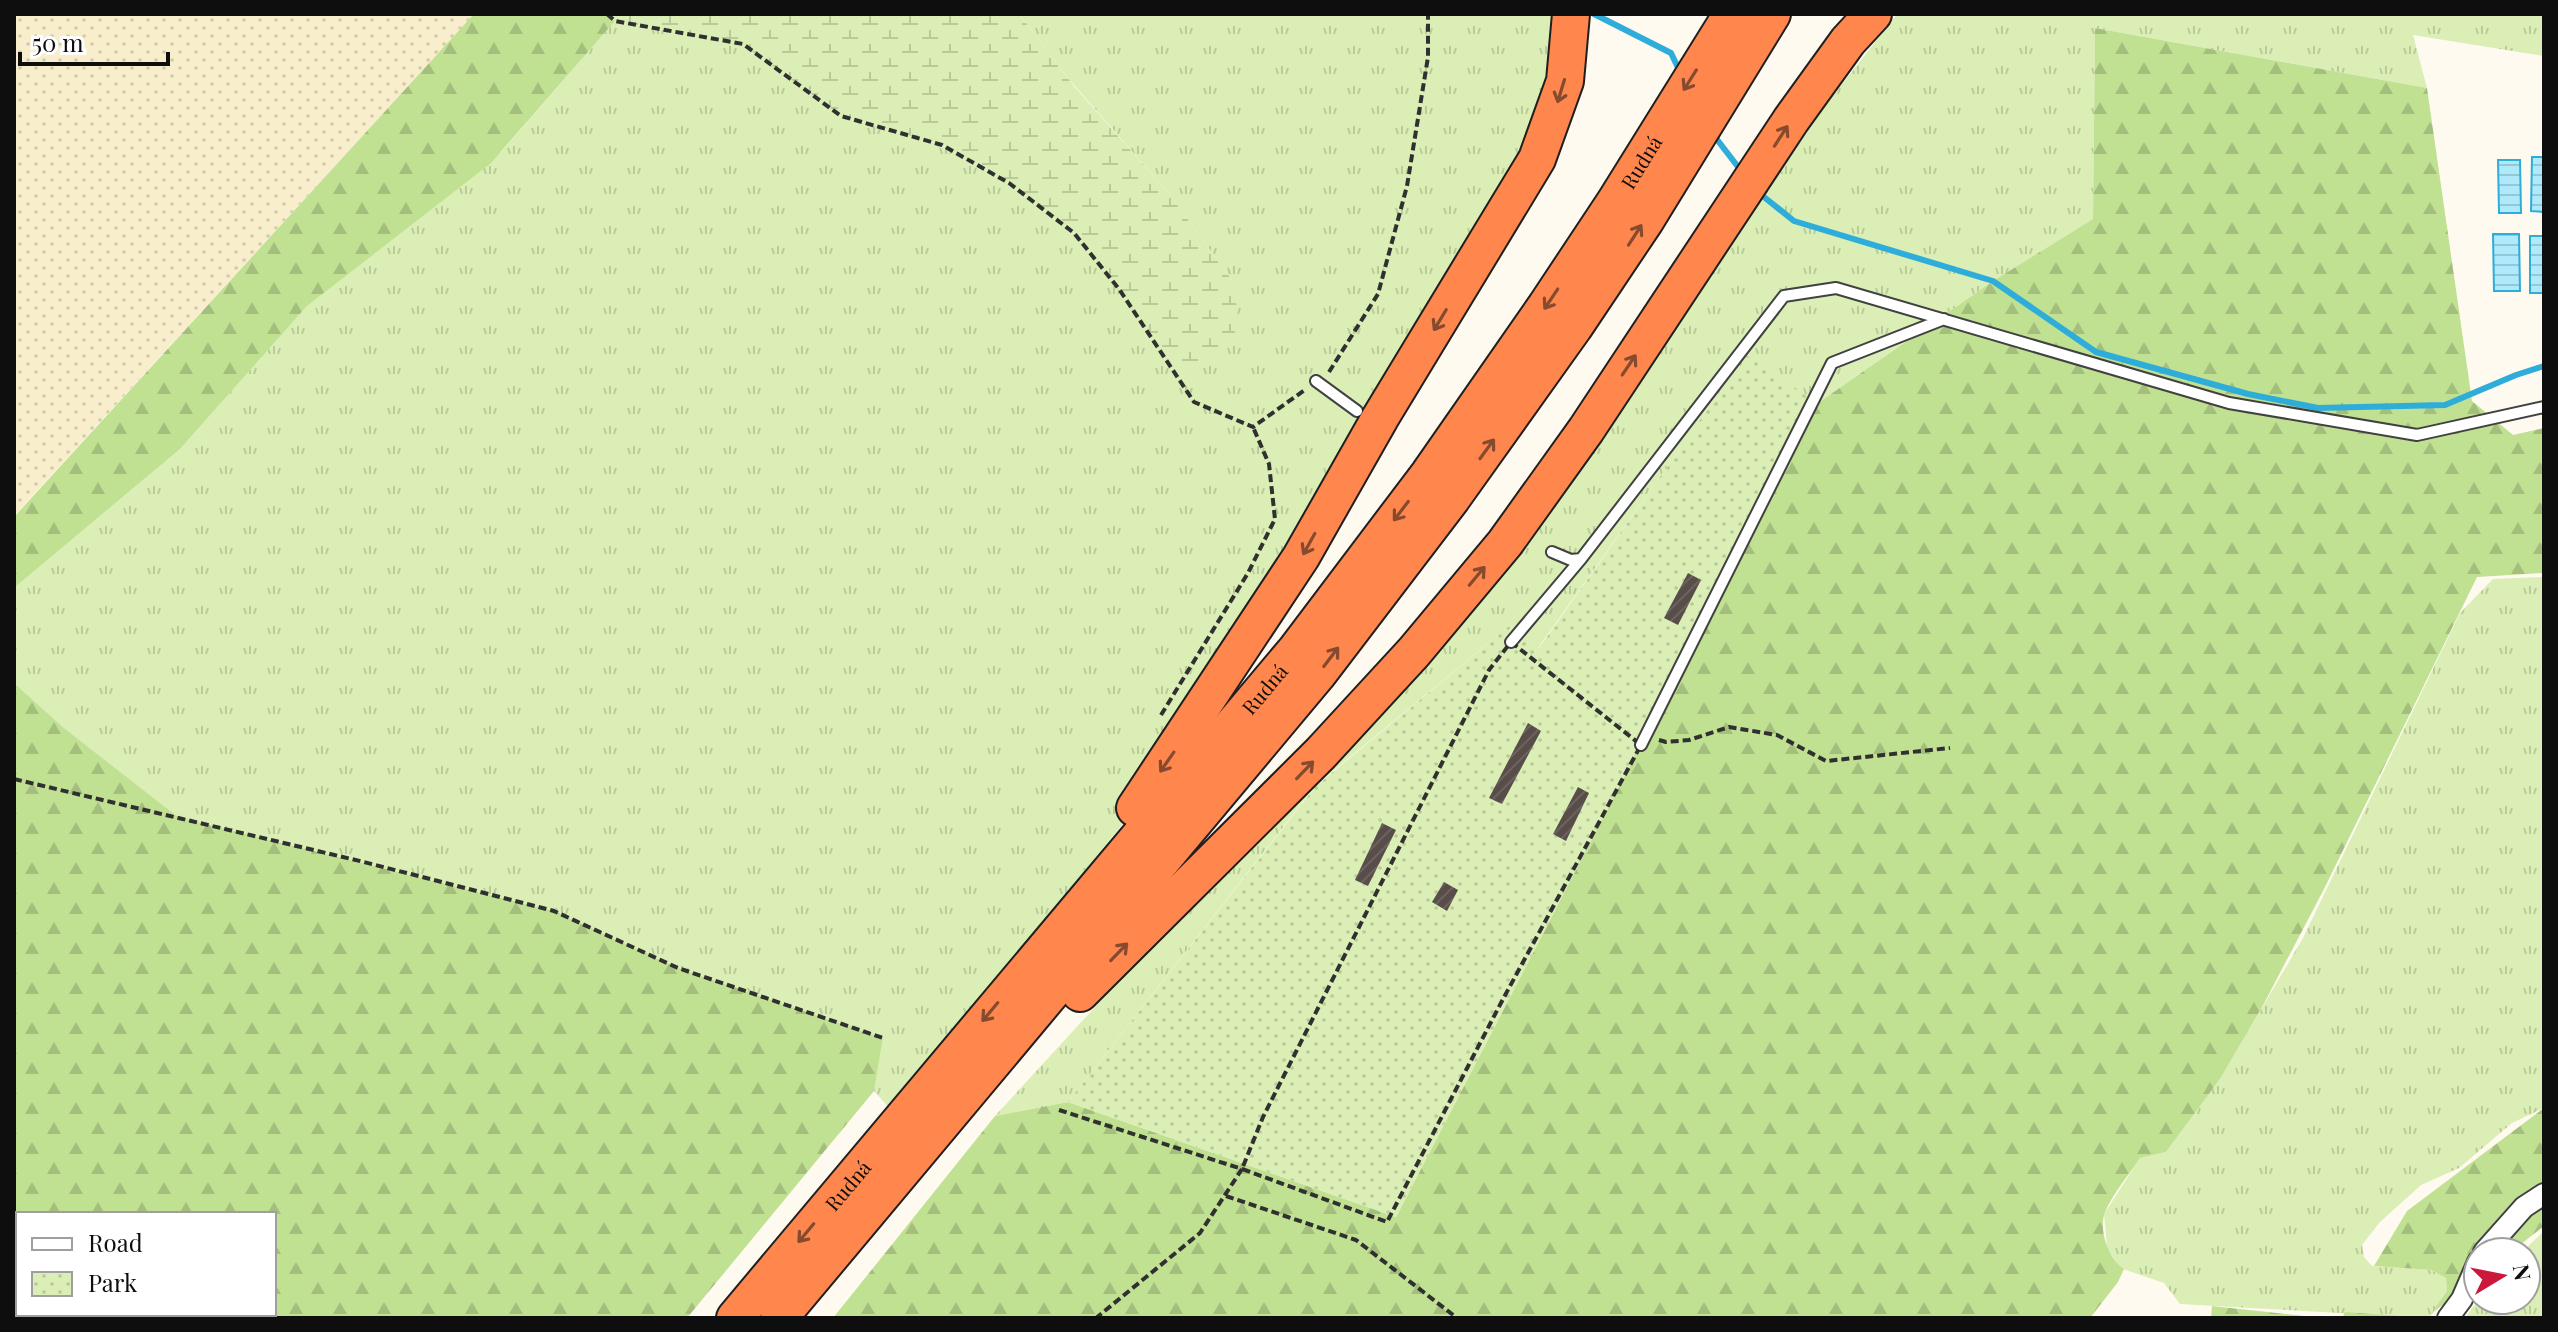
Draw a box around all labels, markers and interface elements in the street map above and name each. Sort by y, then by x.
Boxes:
scale bar [20,16,168,66]
text: 50 m [32,26,84,58]
one-way arrow [1682,68,1698,91]
one-way arrow [1553,78,1567,103]
one-way arrow [1773,125,1789,148]
street label: Rudná [1613,130,1667,193]
one-way arrow [1628,224,1644,247]
one-way arrow [1542,287,1558,310]
one-way arrow [1431,308,1448,330]
one-way arrow [1621,354,1637,377]
one-way arrow [1479,438,1496,460]
one-way arrow [1392,500,1409,522]
one-way arrow [1301,532,1317,555]
one-way arrow [1468,566,1486,586]
one-way arrow [1323,647,1340,668]
street label: Rudná [1235,658,1293,719]
one-way arrow [1159,750,1175,772]
one-way arrow [1295,760,1314,780]
one-way arrow [1109,943,1128,962]
one-way arrow [981,1001,999,1021]
street label: Rudná [818,1154,876,1216]
legend [16,1212,276,1316]
one-way arrow [797,1222,815,1243]
text: Road [88,1226,143,1258]
north arrow [2462,1236,2542,1316]
text: N [2507,1262,2539,1283]
text: Park [88,1266,138,1298]

